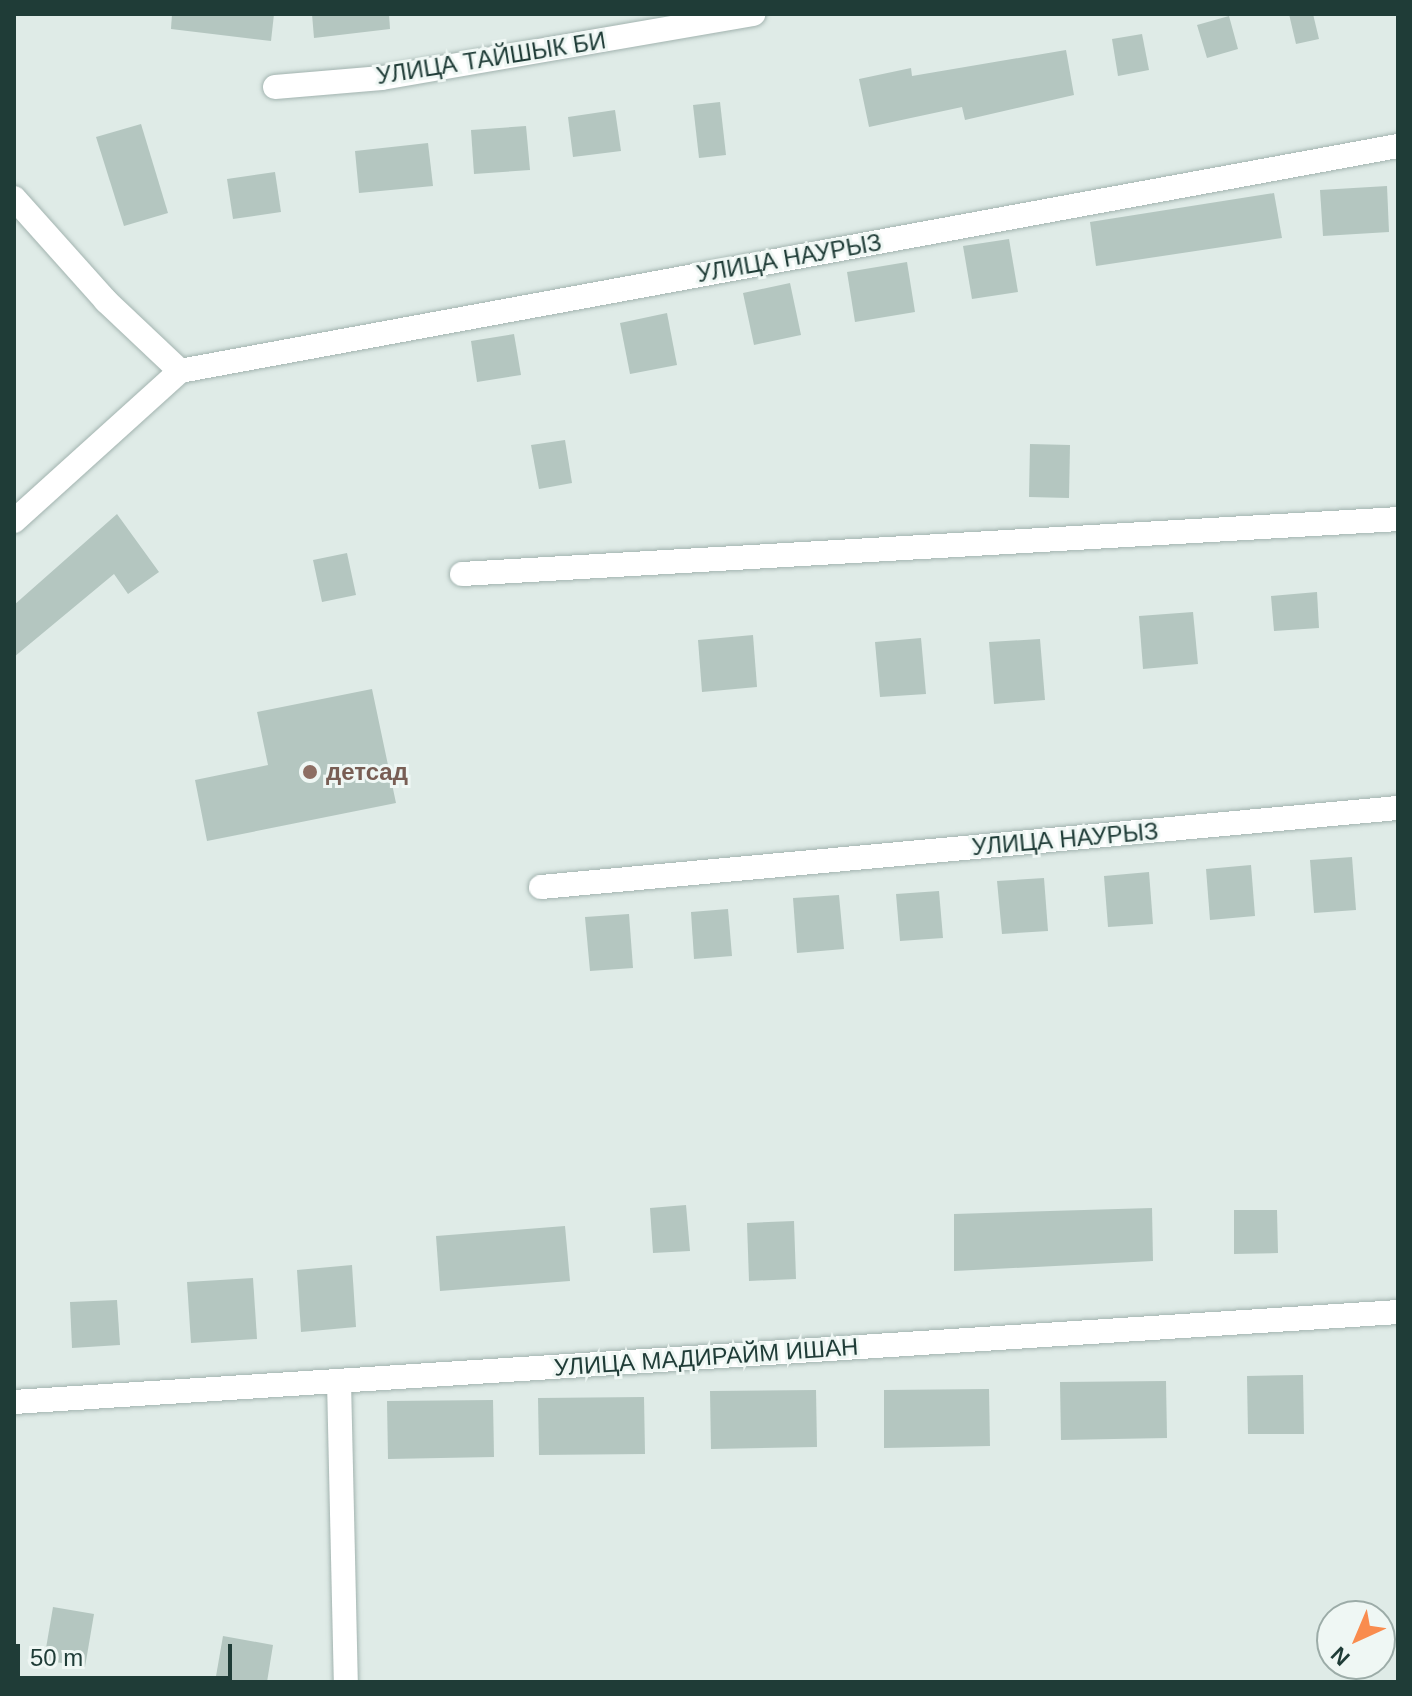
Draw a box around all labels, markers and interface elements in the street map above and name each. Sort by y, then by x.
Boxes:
street label: УЛИЦА ТАЙШЫК БИ [374,26,608,90]
street label: УЛИЦА НАУРЫЗ [694,228,884,288]
place label: детсад [326,758,408,786]
marker: детсад [301,763,319,781]
street label: УЛИЦА НАУРЫЗ [971,816,1159,862]
street label: УЛИЦА МАДИРАЙМ ИШАН [553,1332,859,1382]
north arrow [1316,1600,1396,1680]
scale bar [20,1628,236,1678]
text: N [1326,1642,1355,1671]
text: 50 m [30,1644,83,1671]

